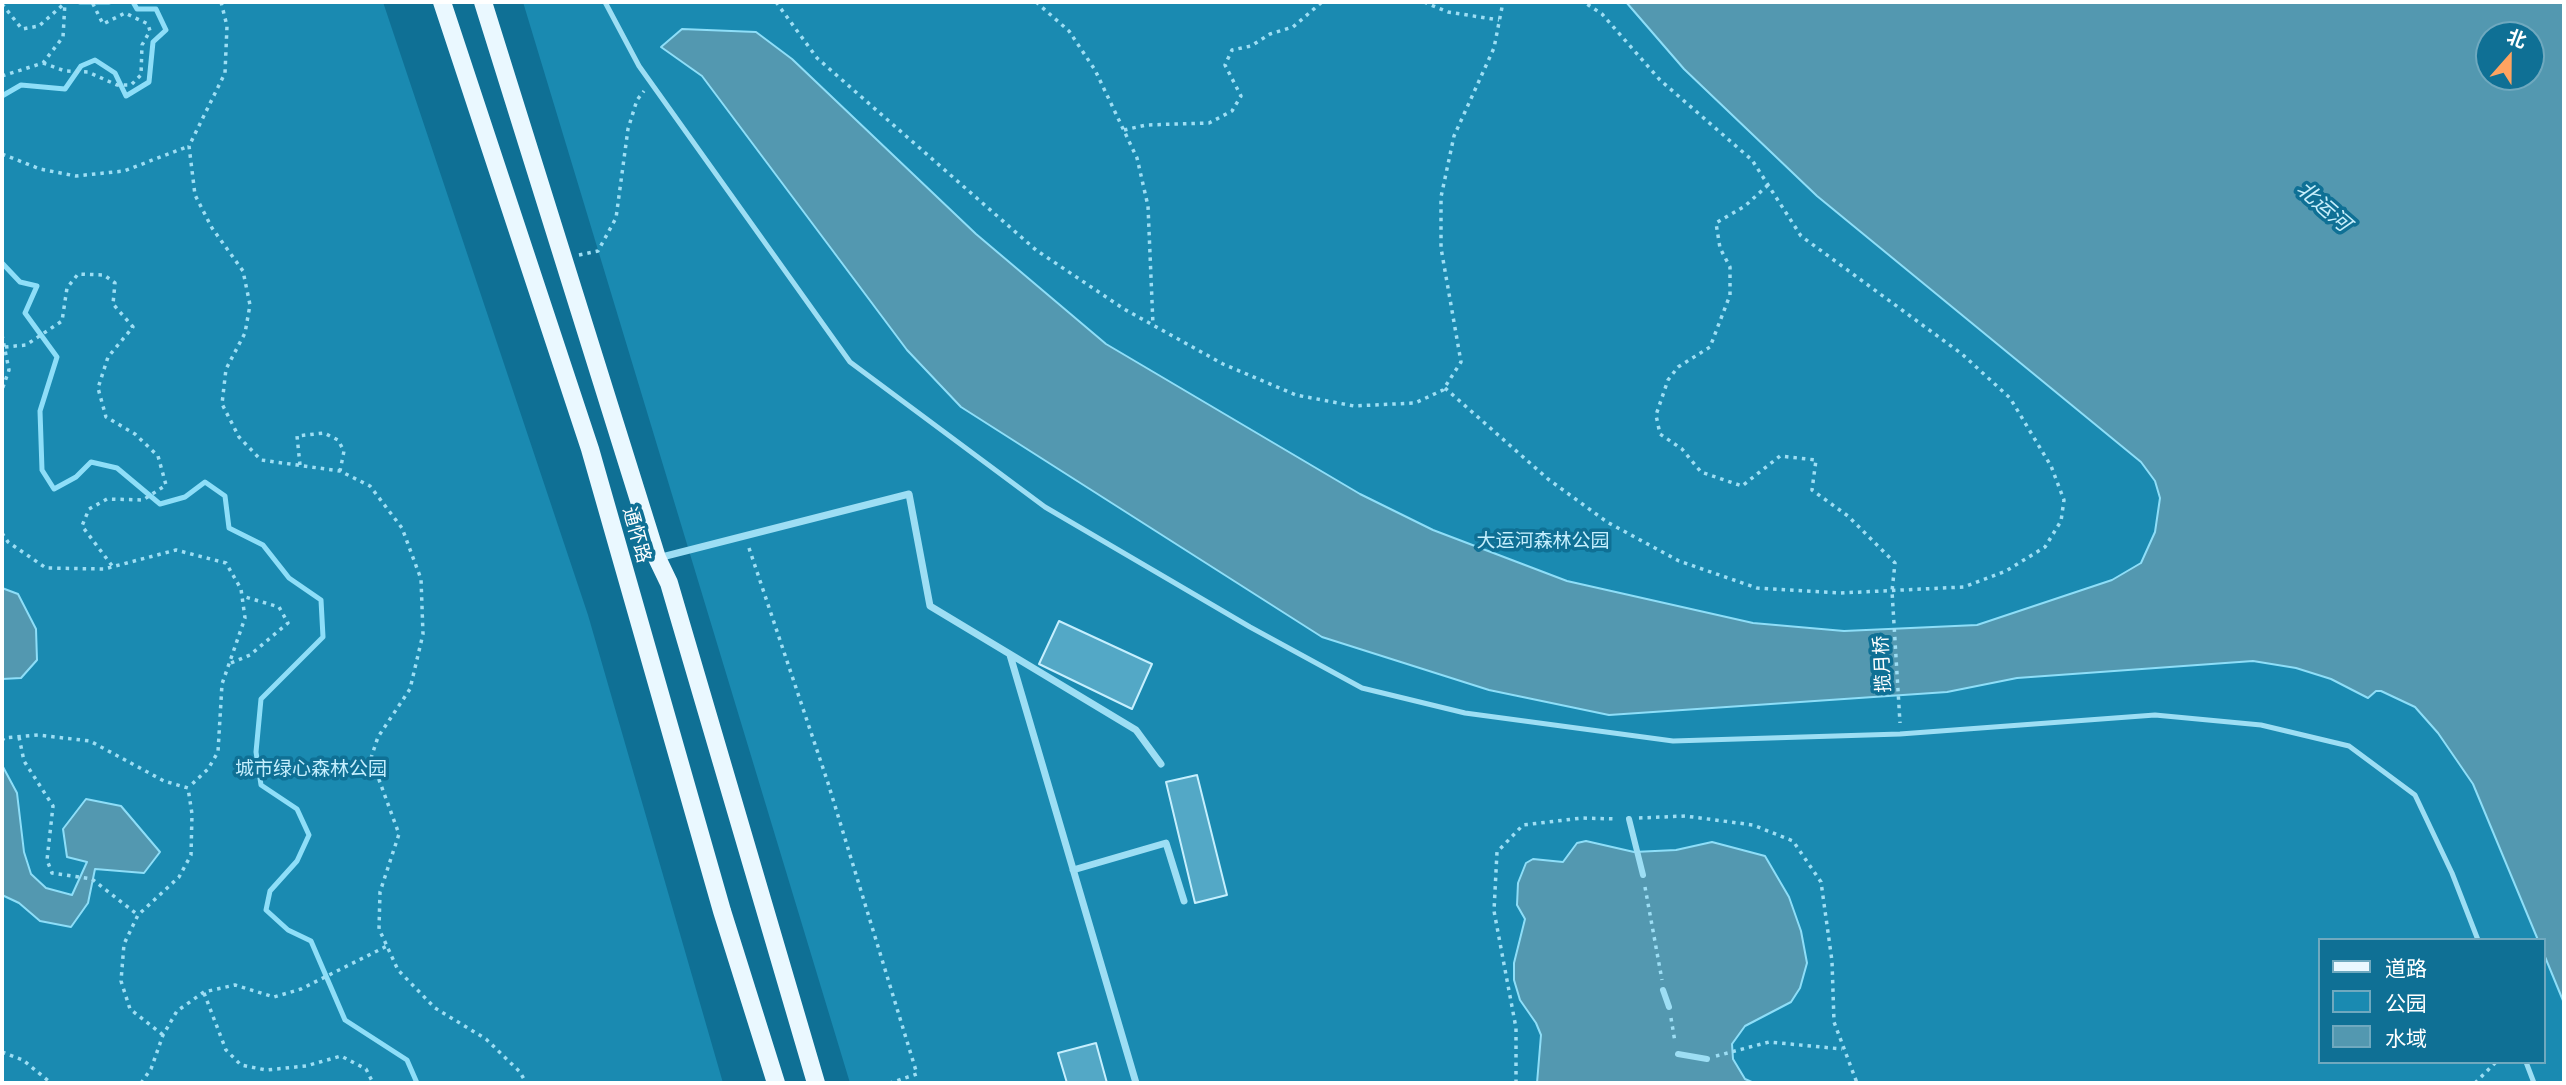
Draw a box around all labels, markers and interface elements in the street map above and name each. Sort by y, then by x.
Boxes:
north arrow [2475,21,2545,91]
text: 北 [2504,24,2530,53]
water label: 北运河 [2291,177,2355,237]
street label: 通怀路 [617,504,655,566]
park label: 大运河森林公园 [1477,531,1609,553]
street label: 揽月桥 [1870,635,1896,693]
park label: 城市绿心森林公园 [235,759,387,781]
legend [2318,938,2545,1064]
text: 道路 [2385,955,2427,982]
text: 公园 [2385,990,2427,1017]
text: 水域 [2385,1025,2427,1052]

